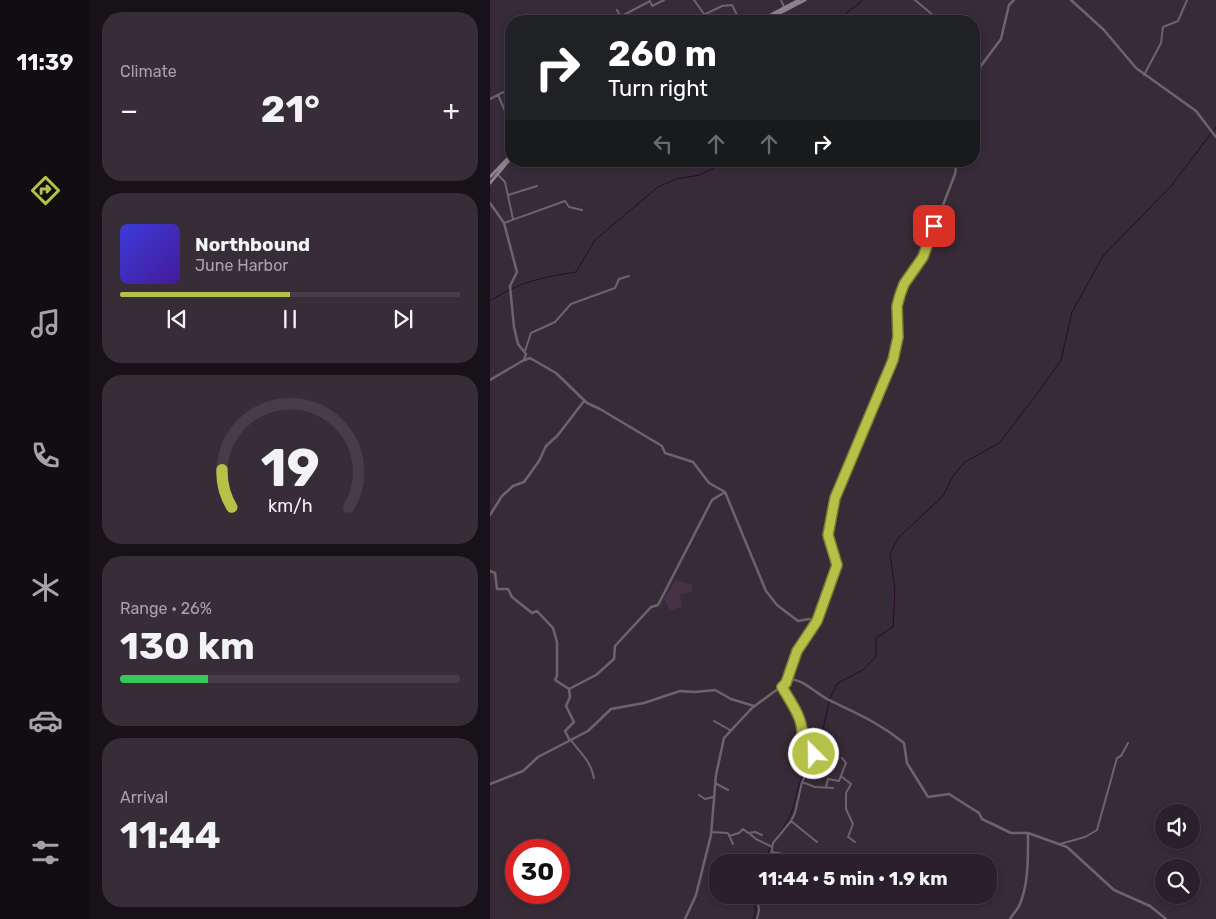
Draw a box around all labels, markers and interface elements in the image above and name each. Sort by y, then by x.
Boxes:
text: 260 m [608,33,717,75]
icon: right [525,35,590,100]
text: 11:39 [17,49,73,76]
text: Climate [120,62,177,81]
text: Turn right [608,75,708,102]
text: 21° [261,86,320,132]
text: − [120,94,138,127]
text: + [443,94,460,127]
icon: left [649,130,677,158]
icon: ahead [702,130,730,158]
icon: ahead [755,130,783,158]
icon: right [808,130,836,158]
icon: directions [28,173,63,208]
pin [913,205,955,247]
icon: arrive [920,212,948,240]
text: Northbound [195,233,310,256]
text: June Harbor [195,256,288,275]
icon: previous [163,305,191,333]
icon: pause [276,305,304,333]
icon: next [389,305,417,333]
icon: music [28,306,63,341]
text: 19 [260,437,320,499]
icon: phone [28,438,63,473]
text: km/h [268,495,312,516]
icon: climate [28,570,63,605]
text: Range · 26% [120,599,212,618]
text: 130 km [120,623,255,669]
icon: car [28,703,63,738]
position arrow [787,727,839,779]
text: Arrival [120,788,168,807]
map controls [1155,804,1200,904]
button: sound [1155,804,1200,849]
text: 11:44 [120,812,221,858]
icon: filters [28,835,63,870]
speed limit sign: 30 [505,839,570,904]
button: search [1155,859,1200,904]
text: 11:44 · 5 min · 1.9 km [758,867,948,890]

